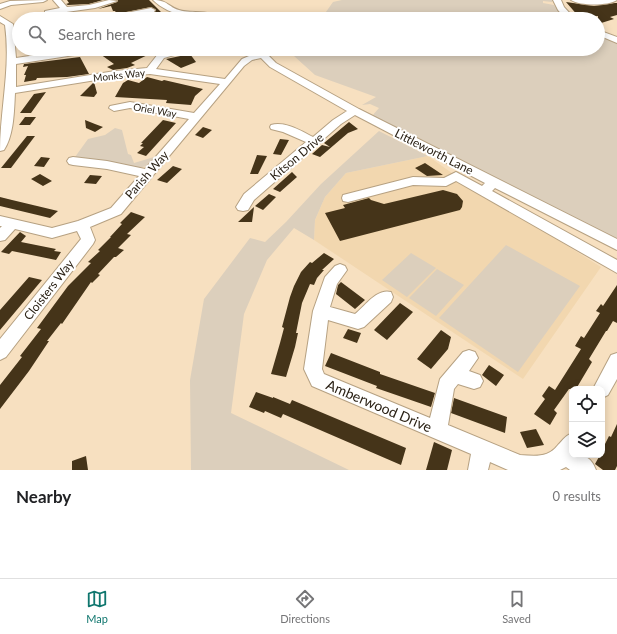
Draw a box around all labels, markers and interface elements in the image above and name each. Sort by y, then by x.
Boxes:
search box [12,12,605,56]
icon: search [26,23,48,45]
text: Search here [58,25,135,43]
street label: Monks Way [93,66,146,84]
street label: Oriel Way [132,100,178,120]
street label: Littleworth Lane [392,125,476,178]
street label: Kitson Drive [267,130,327,183]
street label: Parish Way [122,147,172,202]
street label: Cloisters Way [20,256,77,323]
street label: Amberwood Drive [324,376,434,435]
map controls [569,386,605,458]
button: locate [569,386,605,422]
button: layers [569,422,605,458]
text: Nearby [16,486,71,507]
text: 0 results [553,488,601,504]
tab: Map [86,588,108,625]
tab: Directions [280,588,330,625]
tab: Saved [502,588,531,625]

